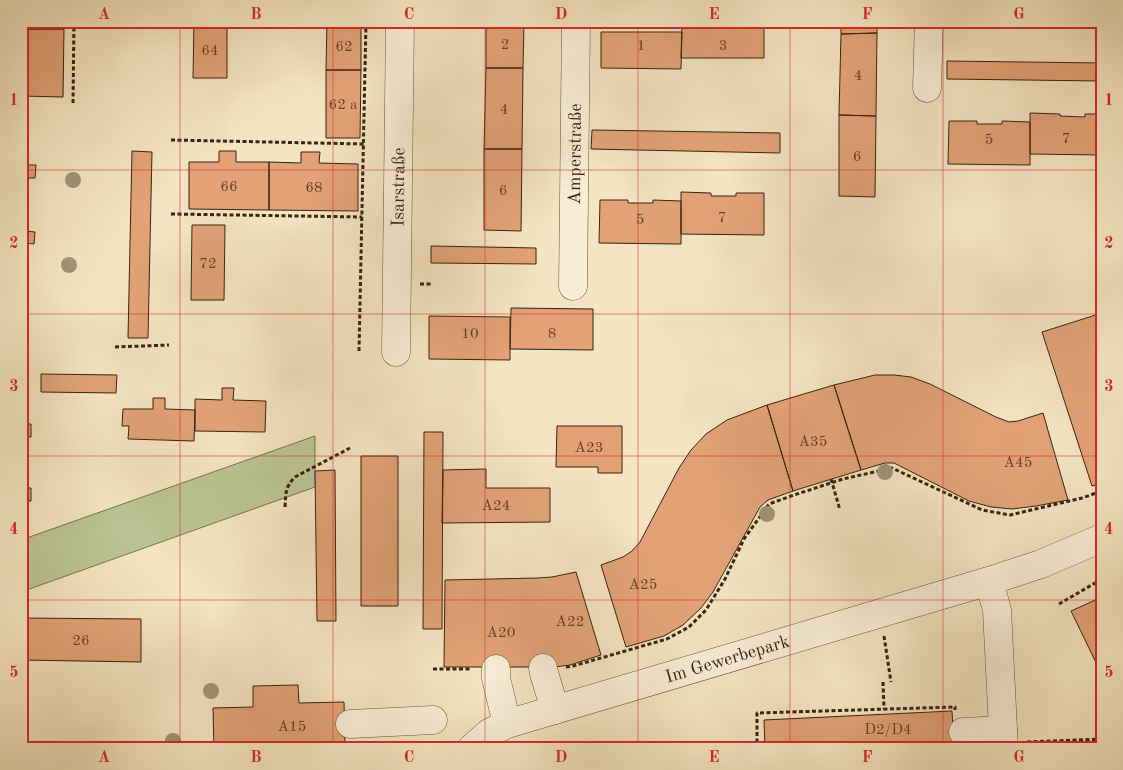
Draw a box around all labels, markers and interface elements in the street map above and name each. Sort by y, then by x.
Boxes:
text: A [98,7,110,23]
text: B [250,7,262,23]
text: C [404,7,414,23]
text: D [555,7,567,23]
text: E [708,7,720,23]
text: F [862,7,873,23]
text: G [1013,7,1025,23]
house number: 2 [501,38,509,53]
house number: 1 [637,39,645,54]
house number: 3 [719,39,727,54]
house number: 62 [335,40,353,55]
house number: 64 [201,44,219,59]
house number: 4 [854,69,862,84]
text: 1 [9,93,19,109]
text: 1 [1104,93,1114,109]
house number: 62 a [328,98,358,113]
house number: 4 [500,103,508,118]
street label: Amperstraße [566,103,585,205]
house number: 7 [1062,132,1070,147]
house number: 5 [985,133,993,148]
street label: Isarstraße [390,147,408,227]
house number: 6 [853,150,861,165]
house number: 66 [220,180,238,195]
house number: 68 [305,181,323,196]
house number: 6 [499,184,507,199]
house number: 7 [718,211,726,226]
house number: 5 [636,213,644,228]
text: 2 [9,236,19,252]
text: 2 [1104,236,1114,252]
house number: 72 [199,257,217,272]
house number: 10 [461,327,479,342]
house number: 8 [548,327,556,342]
text: 3 [9,379,19,395]
text: 3 [1104,379,1114,395]
house number: A35 [799,435,827,450]
house number: A23 [575,441,603,456]
house number: A45 [1004,456,1032,471]
house number: A24 [482,499,510,514]
text: 4 [9,522,19,538]
text: 4 [1104,522,1114,538]
house number: A25 [629,578,657,593]
house number: A22 [556,615,584,630]
house number: A20 [487,626,515,641]
street label: Im Gewerbepark [663,633,792,687]
house number: 26 [72,634,90,649]
text: 5 [9,665,19,681]
text: 5 [1104,665,1114,681]
house number: A15 [278,720,306,735]
house number: D2/D4 [864,723,912,738]
text: A [98,750,110,766]
text: B [250,750,262,766]
text: C [404,750,414,766]
text: D [555,750,567,766]
text: E [708,750,720,766]
text: F [862,750,873,766]
text: G [1013,750,1025,766]

